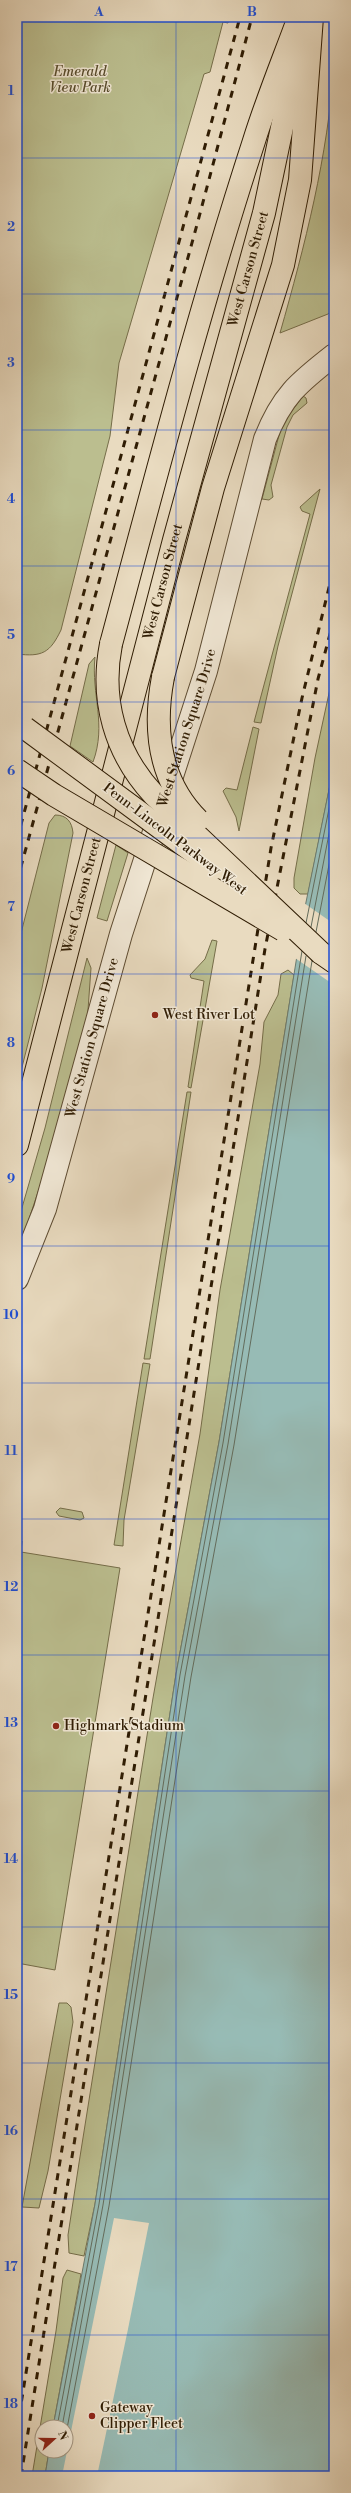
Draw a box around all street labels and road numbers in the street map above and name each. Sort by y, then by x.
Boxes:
street label: West Carson Street [224,209,273,330]
street label: West Carson Street [139,522,187,643]
street label: West Station Square Drive [153,647,220,811]
street label: Penn-Lincoln Parkway West [99,779,251,899]
street label: West Carson Street [58,835,105,956]
street label: West Station Square Drive [61,956,123,1121]

